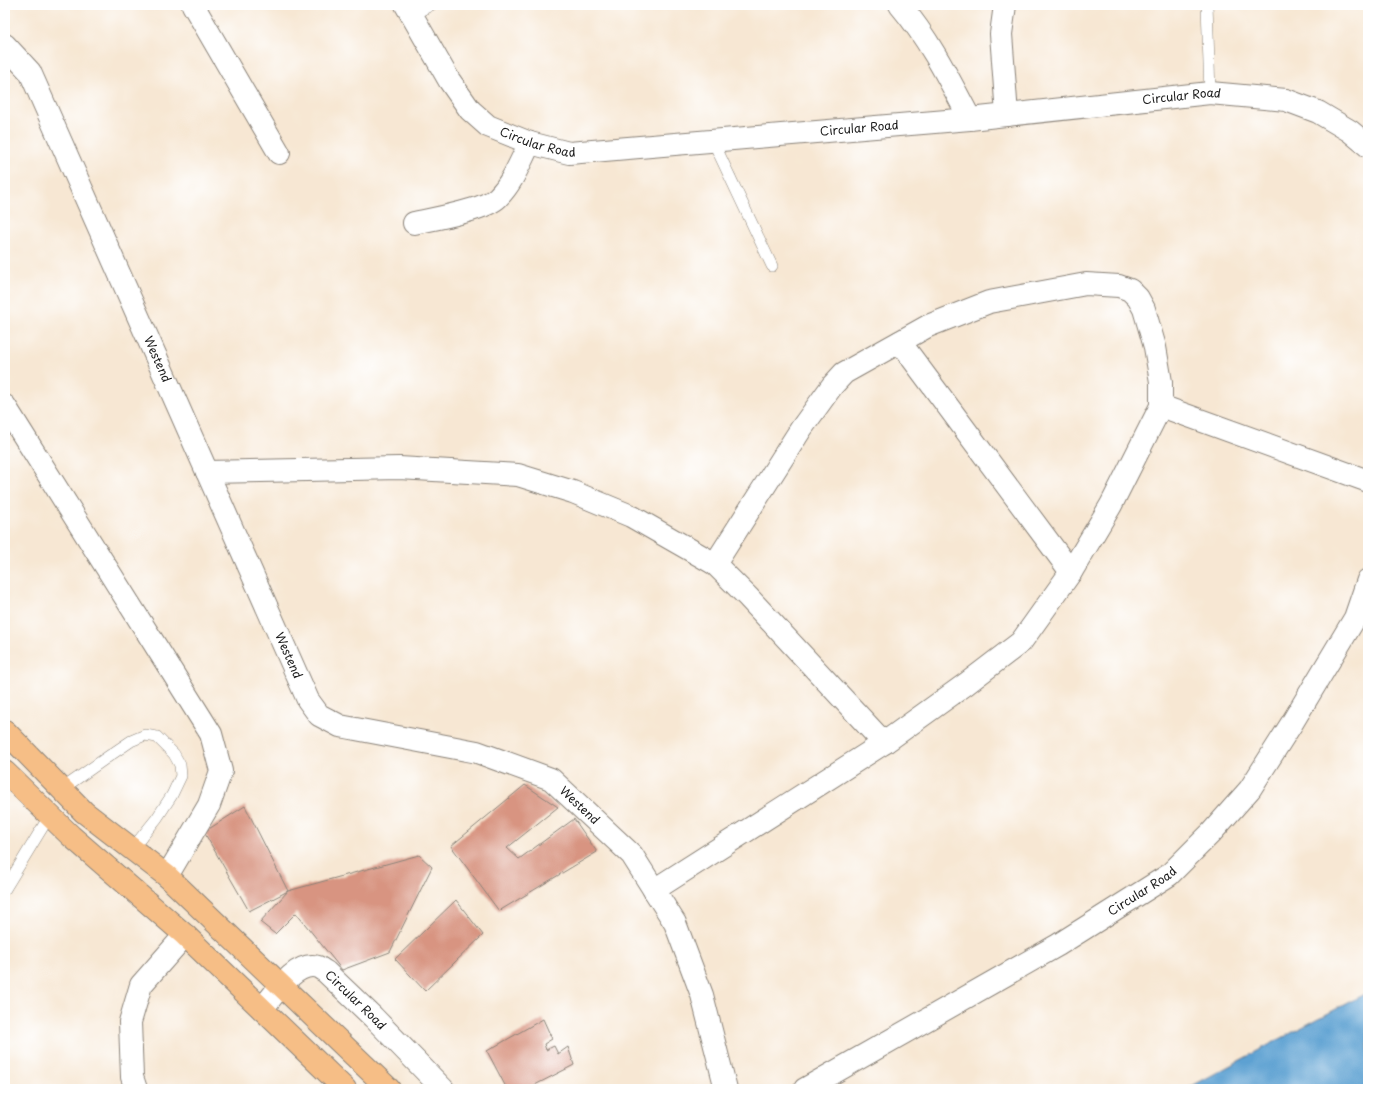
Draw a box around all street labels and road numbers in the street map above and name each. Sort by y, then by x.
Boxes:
street label: Circular Road [1141,83,1222,108]
street label: Circular Road [819,115,899,140]
street label: Circular Road [497,122,576,161]
street label: Westend [140,333,176,385]
street label: Westend [271,629,307,681]
street label: Westend [556,782,604,828]
street label: Circular Road [1104,862,1180,920]
street label: Circular Road [321,966,391,1033]

